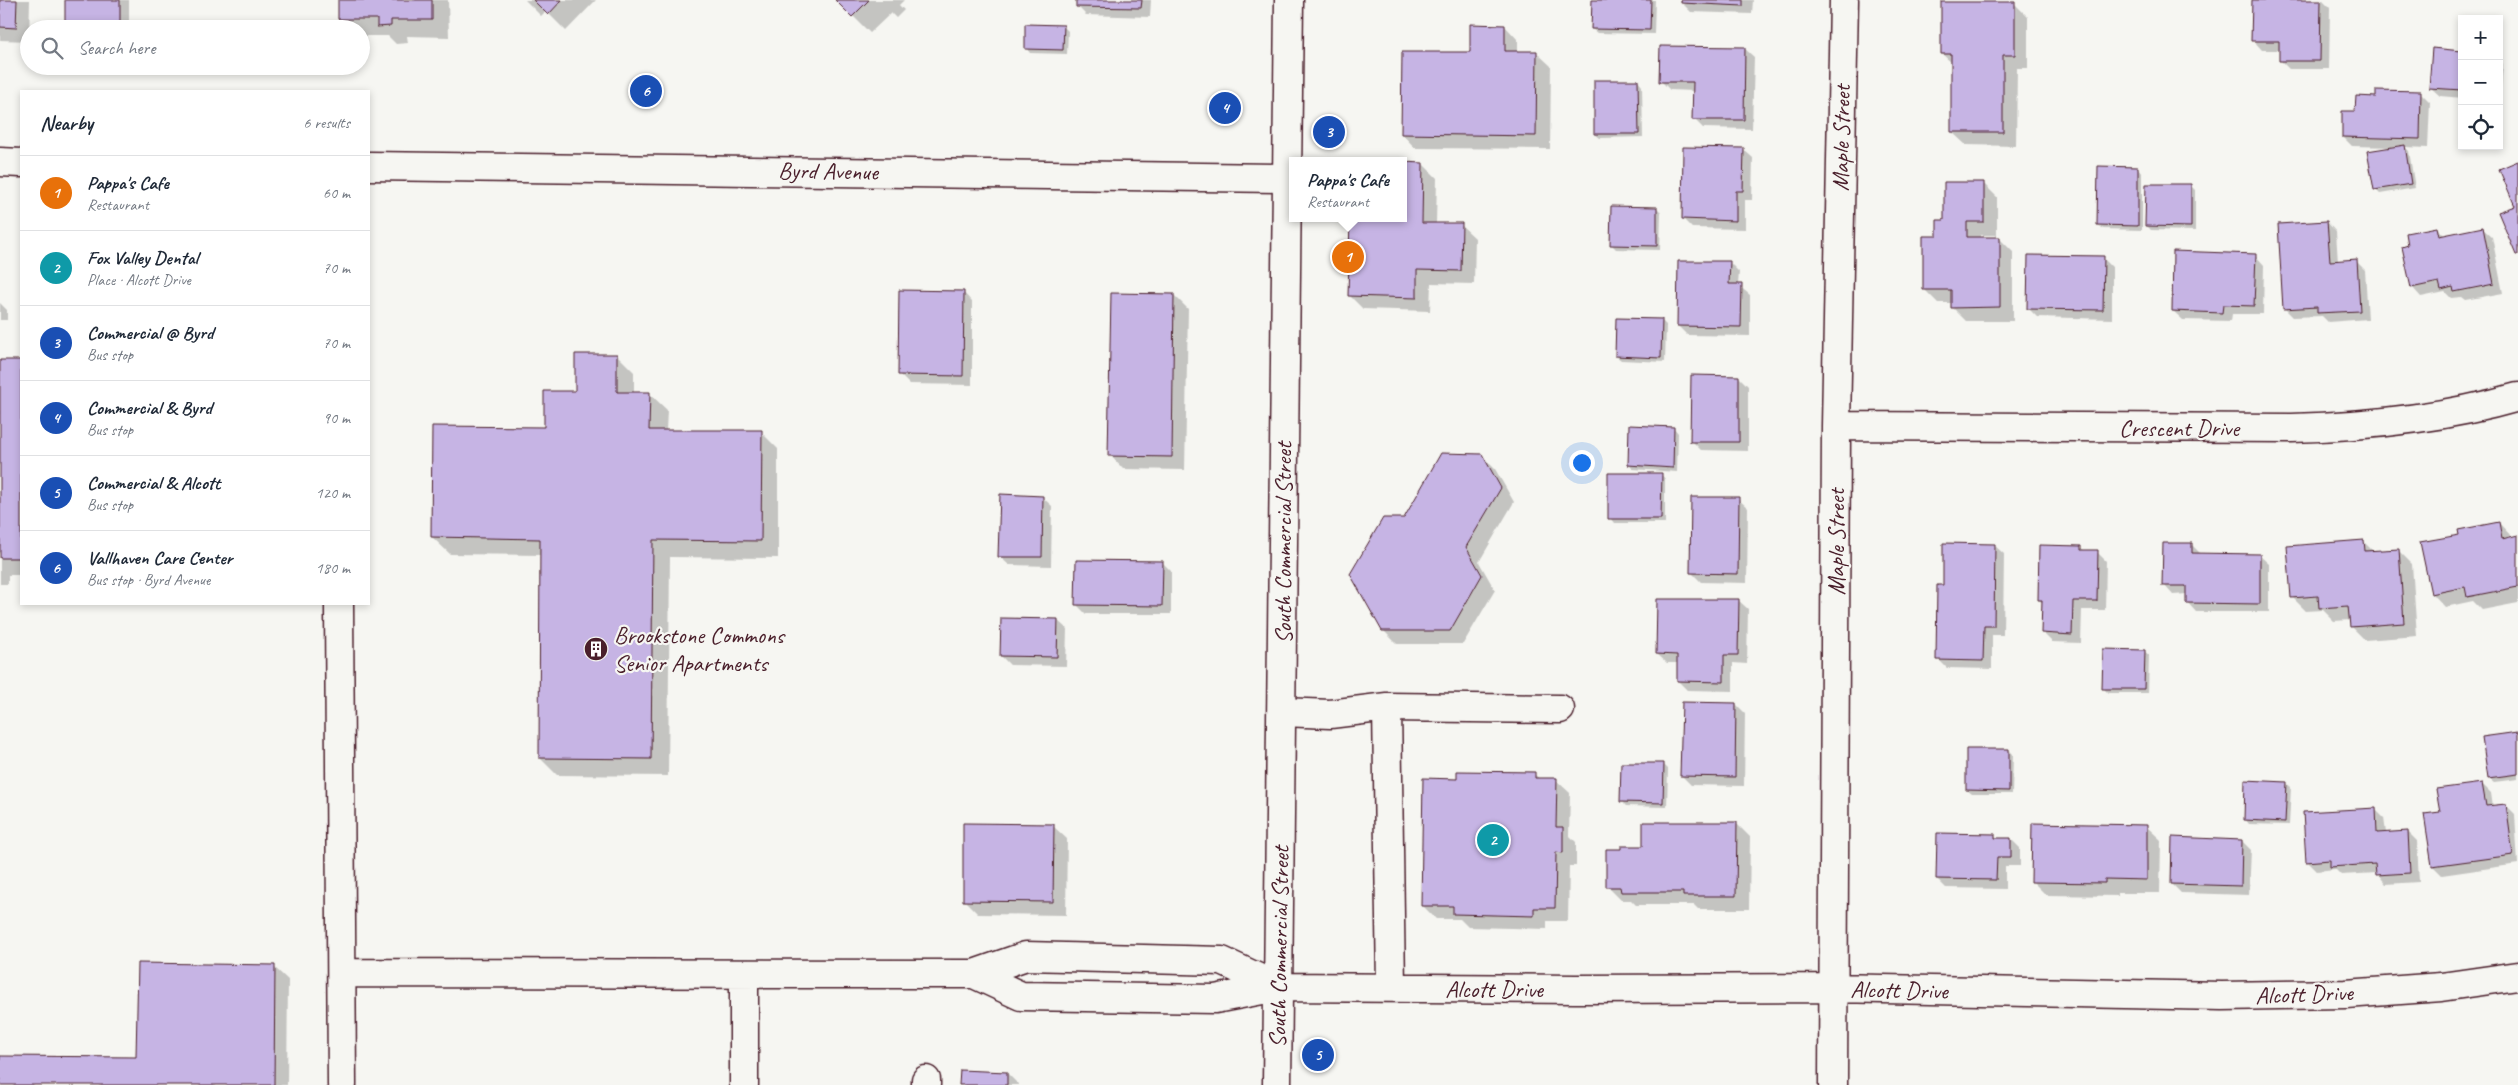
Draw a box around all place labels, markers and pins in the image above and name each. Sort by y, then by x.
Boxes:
pin: 6 [630,72,662,110]
pin: 4 [1209,89,1241,127]
pin: 3 [1313,113,1345,151]
pin: 1 [1332,238,1364,276]
place label: Brookstone Commons Senior Apartments [614,620,786,678]
building icon: Brookstone Commons Senior Apartments [583,636,609,662]
pin: 2 [1477,821,1509,859]
pin: 5 [1302,1036,1334,1074]

